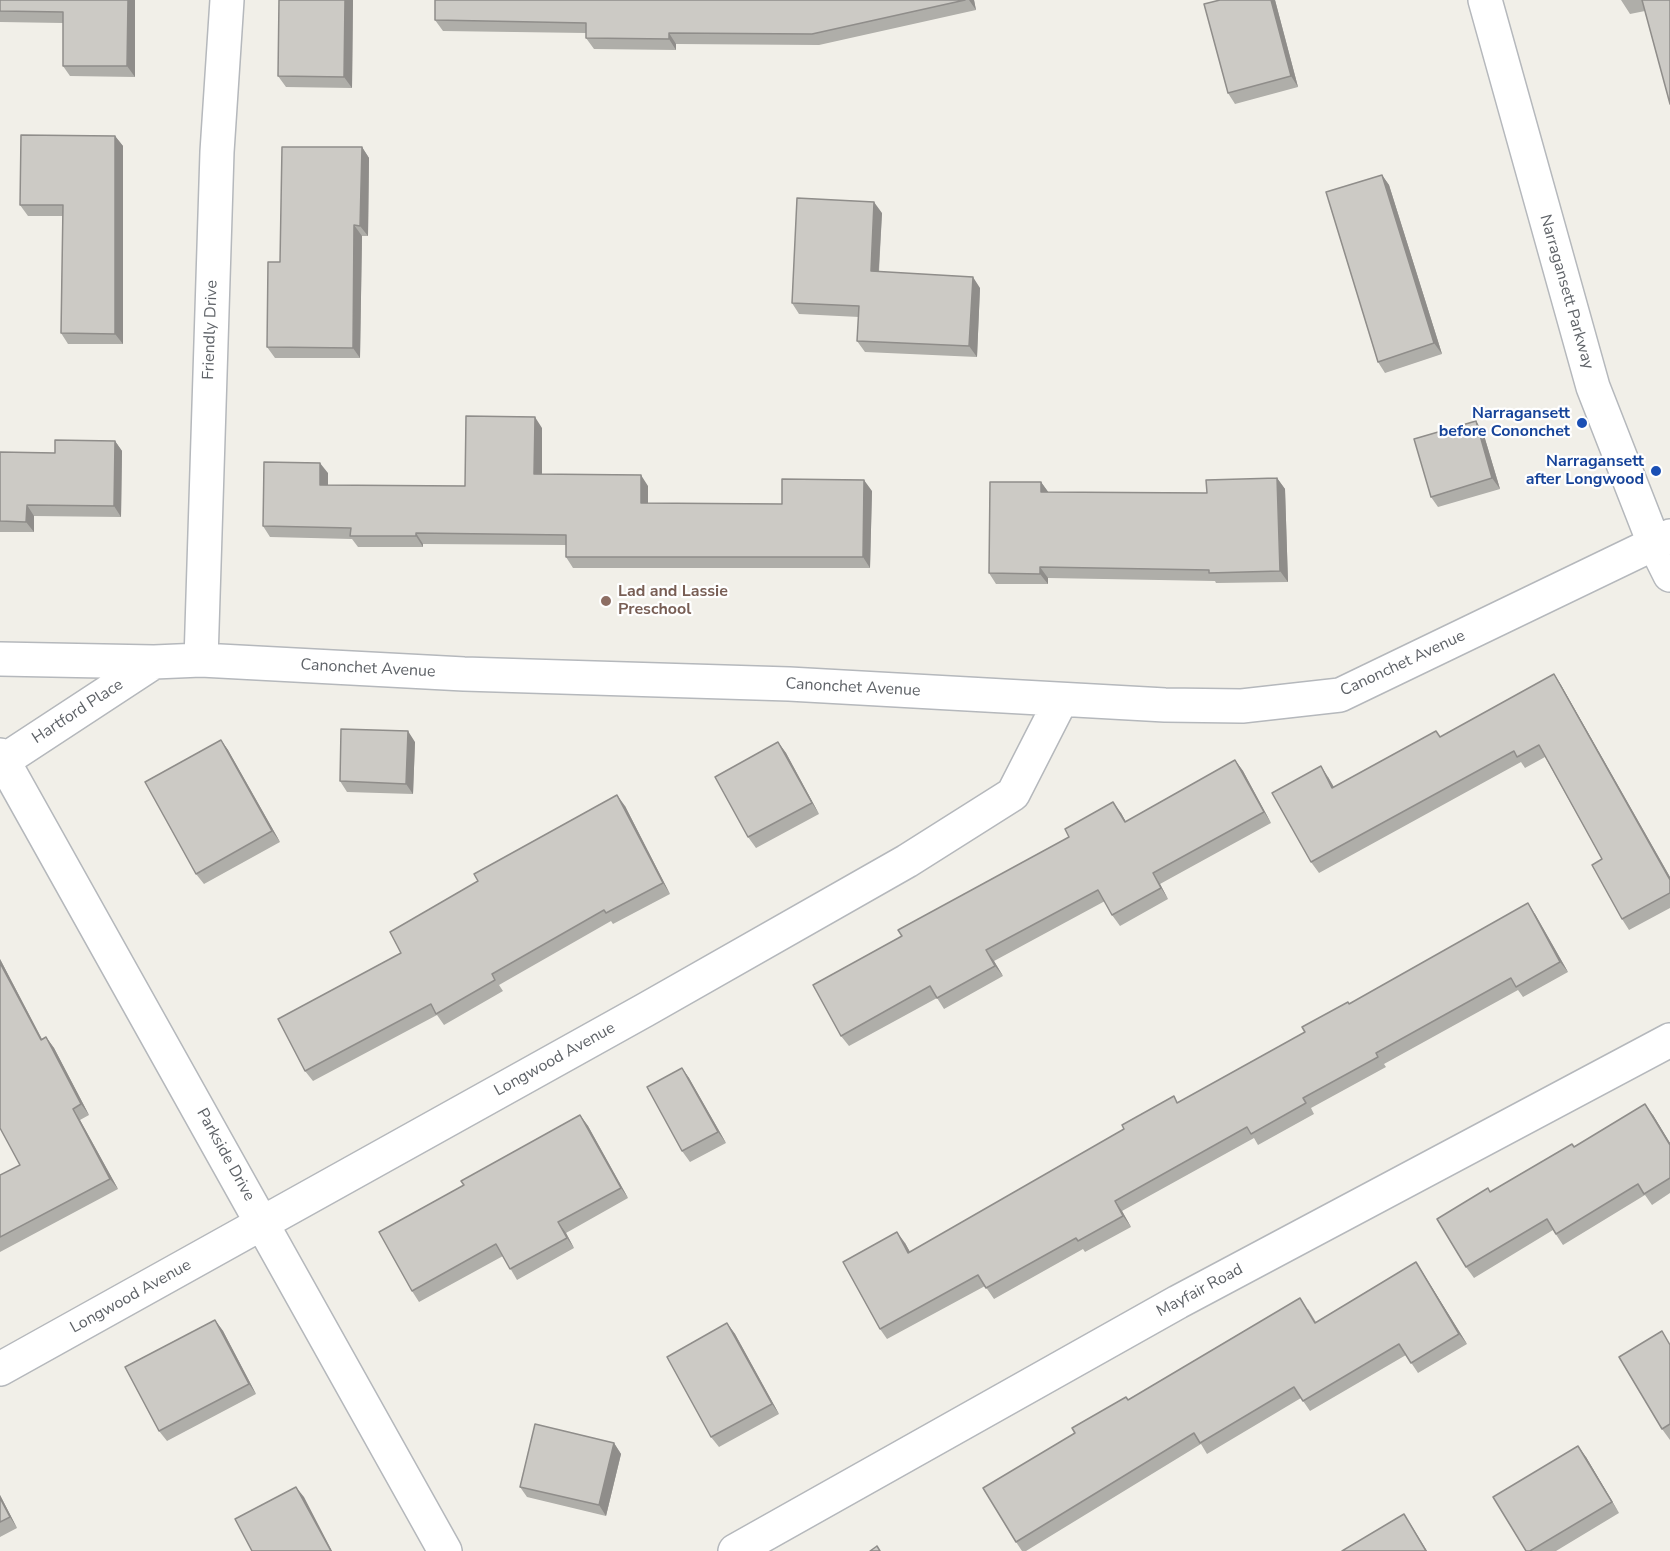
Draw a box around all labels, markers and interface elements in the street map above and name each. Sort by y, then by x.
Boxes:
street label: Narragansett Parkway [1535,212,1597,372]
street label: Friendly Drive [200,280,222,380]
place label: Narragansett before Cononchet [1439,404,1570,442]
marker: Narragansett before Cononchet [1575,416,1589,430]
place label: Narragansett after Longwood [1526,452,1644,490]
marker: Narragansett after Longwood [1649,464,1663,478]
place label: Lad and Lassie Preschool [618,582,728,620]
marker: Lad and Lassie Preschool [599,594,613,608]
street label: Canonchet Avenue [1338,627,1468,701]
street label: Canonchet Avenue [300,656,436,682]
street label: Hartford Place [29,675,127,749]
street label: Canonchet Avenue [785,675,921,701]
street label: Longwood Avenue [491,1019,619,1101]
street label: Parkside Drive [192,1105,258,1205]
street label: Longwood Avenue [67,1256,195,1338]
street label: Mayfair Road [1154,1260,1246,1322]

